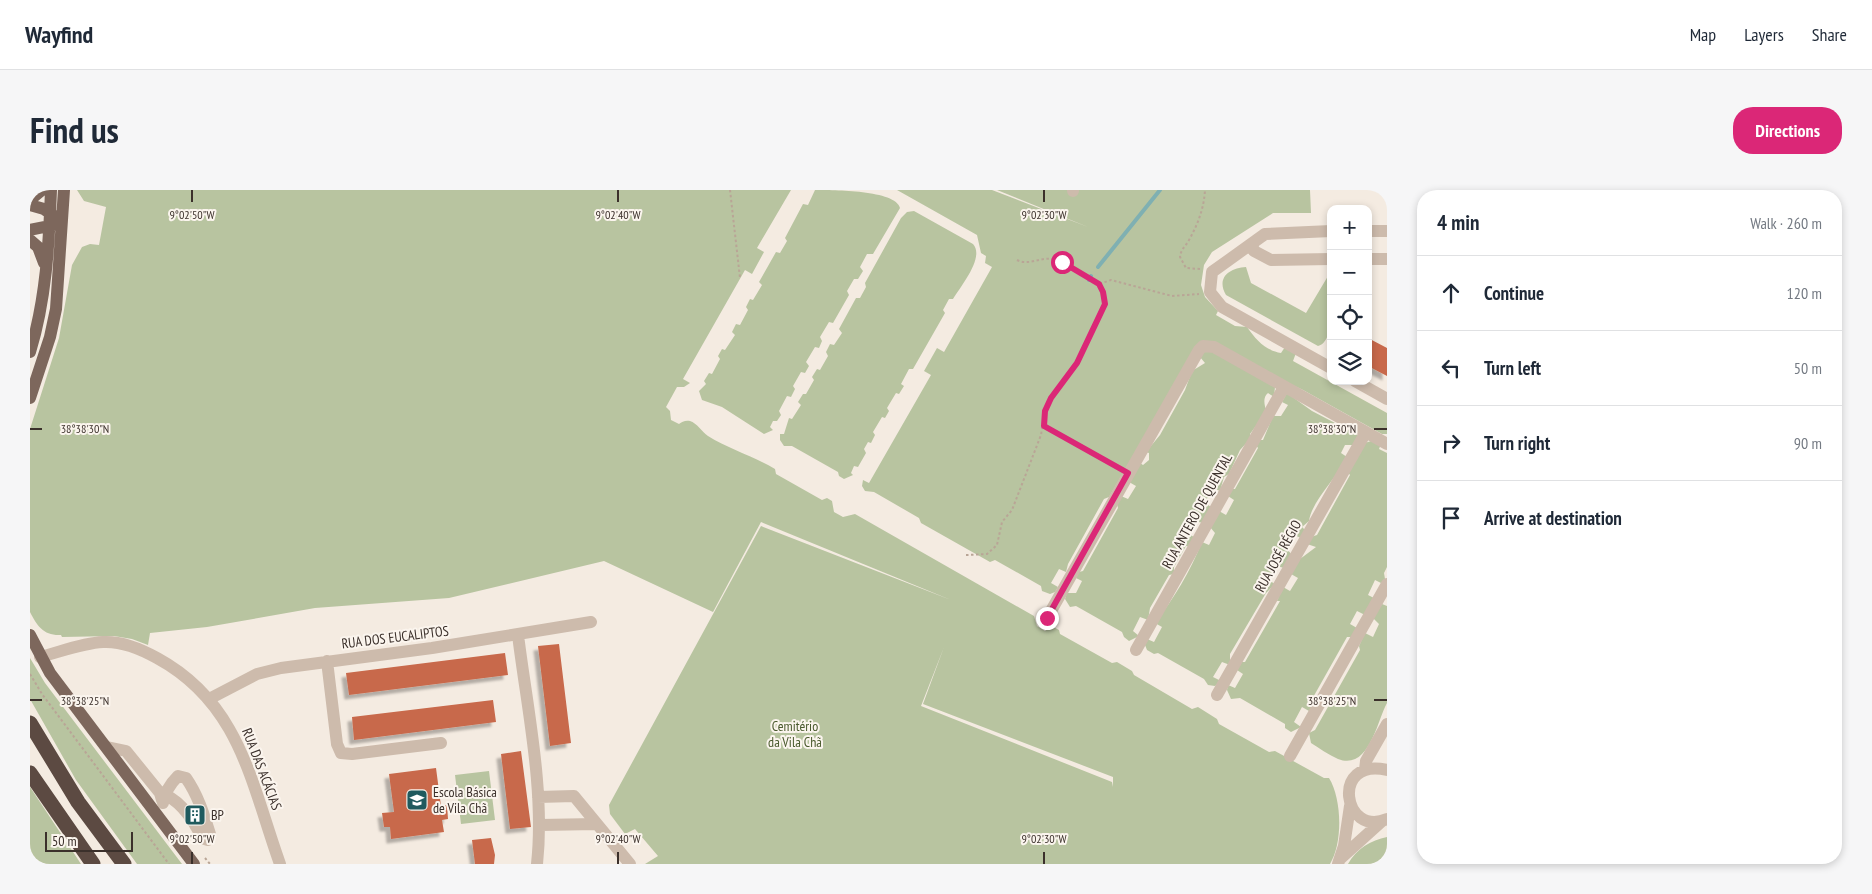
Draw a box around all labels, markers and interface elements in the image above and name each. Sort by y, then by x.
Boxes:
text: Wayfind [25,19,93,50]
text: Map [1690,23,1716,46]
text: Layers [1744,23,1784,46]
text: Share [1812,23,1847,46]
text: Find us [30,107,119,153]
button: Directions [1733,107,1842,154]
map controls [1327,205,1372,385]
button: + [1327,205,1372,250]
text: 9°02'50"W [169,207,215,222]
text: 9°02'40"W [595,207,641,222]
text: 9°02'30"W [1021,207,1067,222]
text: 4 min [1437,209,1479,236]
text: Walk · 260 m [1750,213,1822,233]
button: − [1327,250,1372,295]
route start [1051,251,1074,274]
icon: ahead [1437,279,1465,307]
text: Continue [1484,281,1544,305]
text: 120 m [1787,283,1822,303]
button: locate [1327,295,1372,340]
button: layers [1327,340,1372,385]
icon: left [1437,354,1465,382]
text: Turn left [1484,356,1541,380]
text: 50 m [1794,358,1822,378]
text: 38°38'30"N [61,421,109,436]
text: 38°38'30"N [1308,421,1356,436]
icon: right [1437,429,1465,457]
text: Turn right [1484,431,1550,455]
text: 90 m [1794,433,1822,453]
street label: RUA ANTERO DE QUENTAL [1158,450,1236,572]
icon: arrive [1437,504,1465,532]
text: Arrive at destination [1484,506,1622,530]
street label: RUA JOSÉ RÉGIO [1251,516,1305,595]
route end [1036,607,1059,630]
street label: RUA DOS EUCALIPTOS [340,622,450,652]
text: 38°38'25"N [61,693,109,708]
text: 38°38'25"N [1308,693,1356,708]
park label: Cemitério da Vila Chã [768,717,822,751]
street label: RUA DAS ACÁCIAS [238,725,286,813]
place label: Escola Básica de Vila Chã [433,783,497,817]
school or university icon: Escola Básica de Vila Chã [405,788,429,812]
building icon: BP [183,803,207,827]
place label: BP [211,806,224,824]
scale bar [45,829,132,852]
text: 9°02'50"W [169,831,215,846]
text: 9°02'40"W [595,831,641,846]
text: 9°02'30"W [1021,831,1067,846]
text: 50 m [52,832,77,850]

